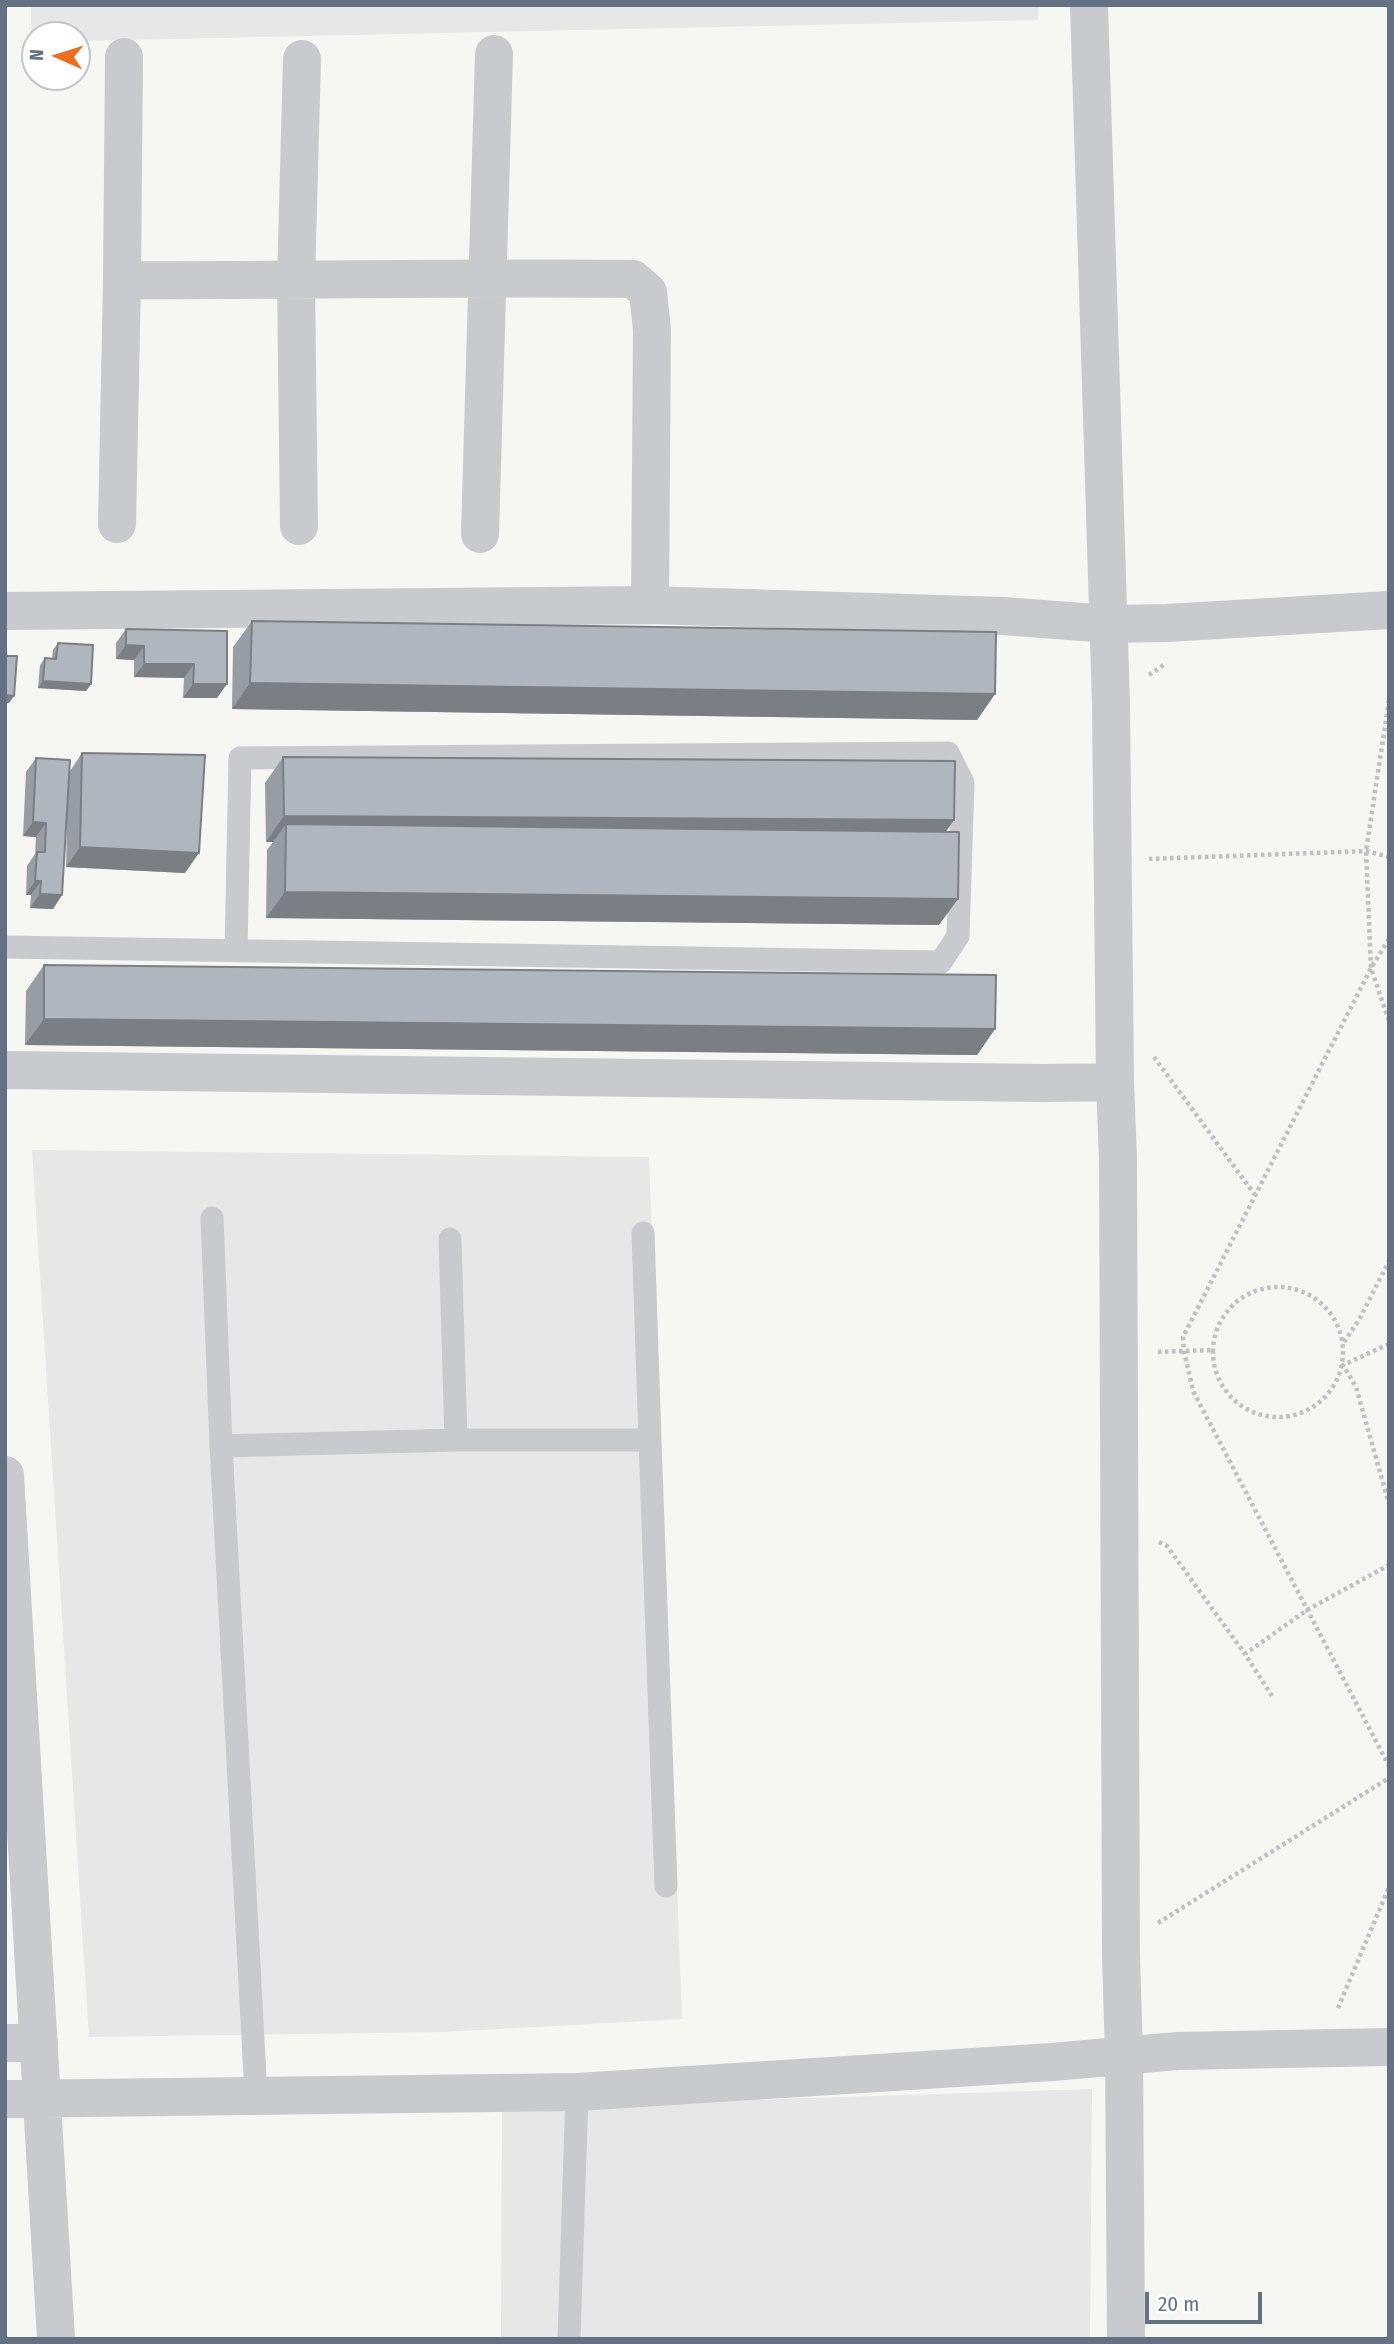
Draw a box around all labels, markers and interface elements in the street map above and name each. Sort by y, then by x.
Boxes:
north arrow [21,21,91,91]
text: N [25,49,48,61]
scale bar [1149,2278,1266,2322]
text: 20 m [1158,2291,1199,2317]

